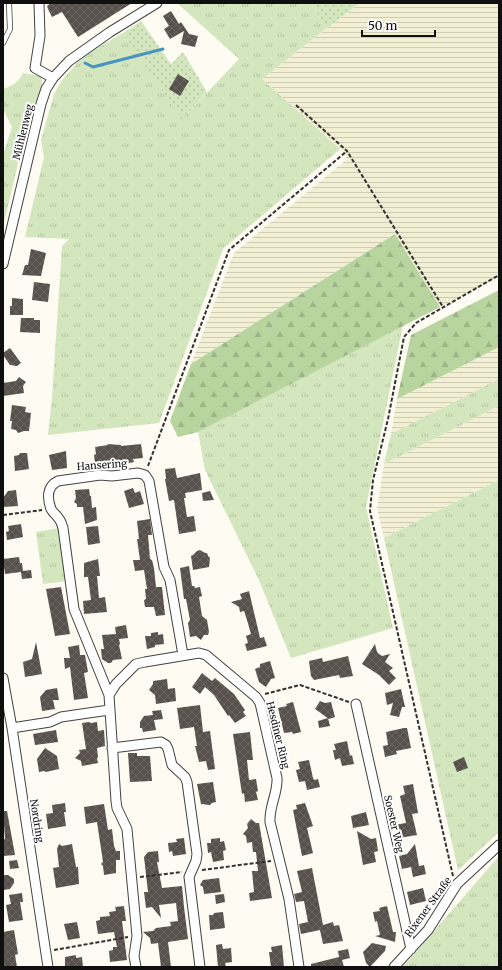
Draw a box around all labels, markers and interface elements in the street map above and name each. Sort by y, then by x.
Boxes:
scale bar [362,12,435,38]
text: 50 m [368,18,397,33]
street label: Mühlenweg [10,103,36,161]
street label: Hansering [76,457,128,473]
street label: Hesdiner Ring [263,700,293,770]
street label: Soester Weg [381,794,407,854]
street label: Nordring [27,798,47,844]
street label: Rixener Straße [402,874,454,940]

